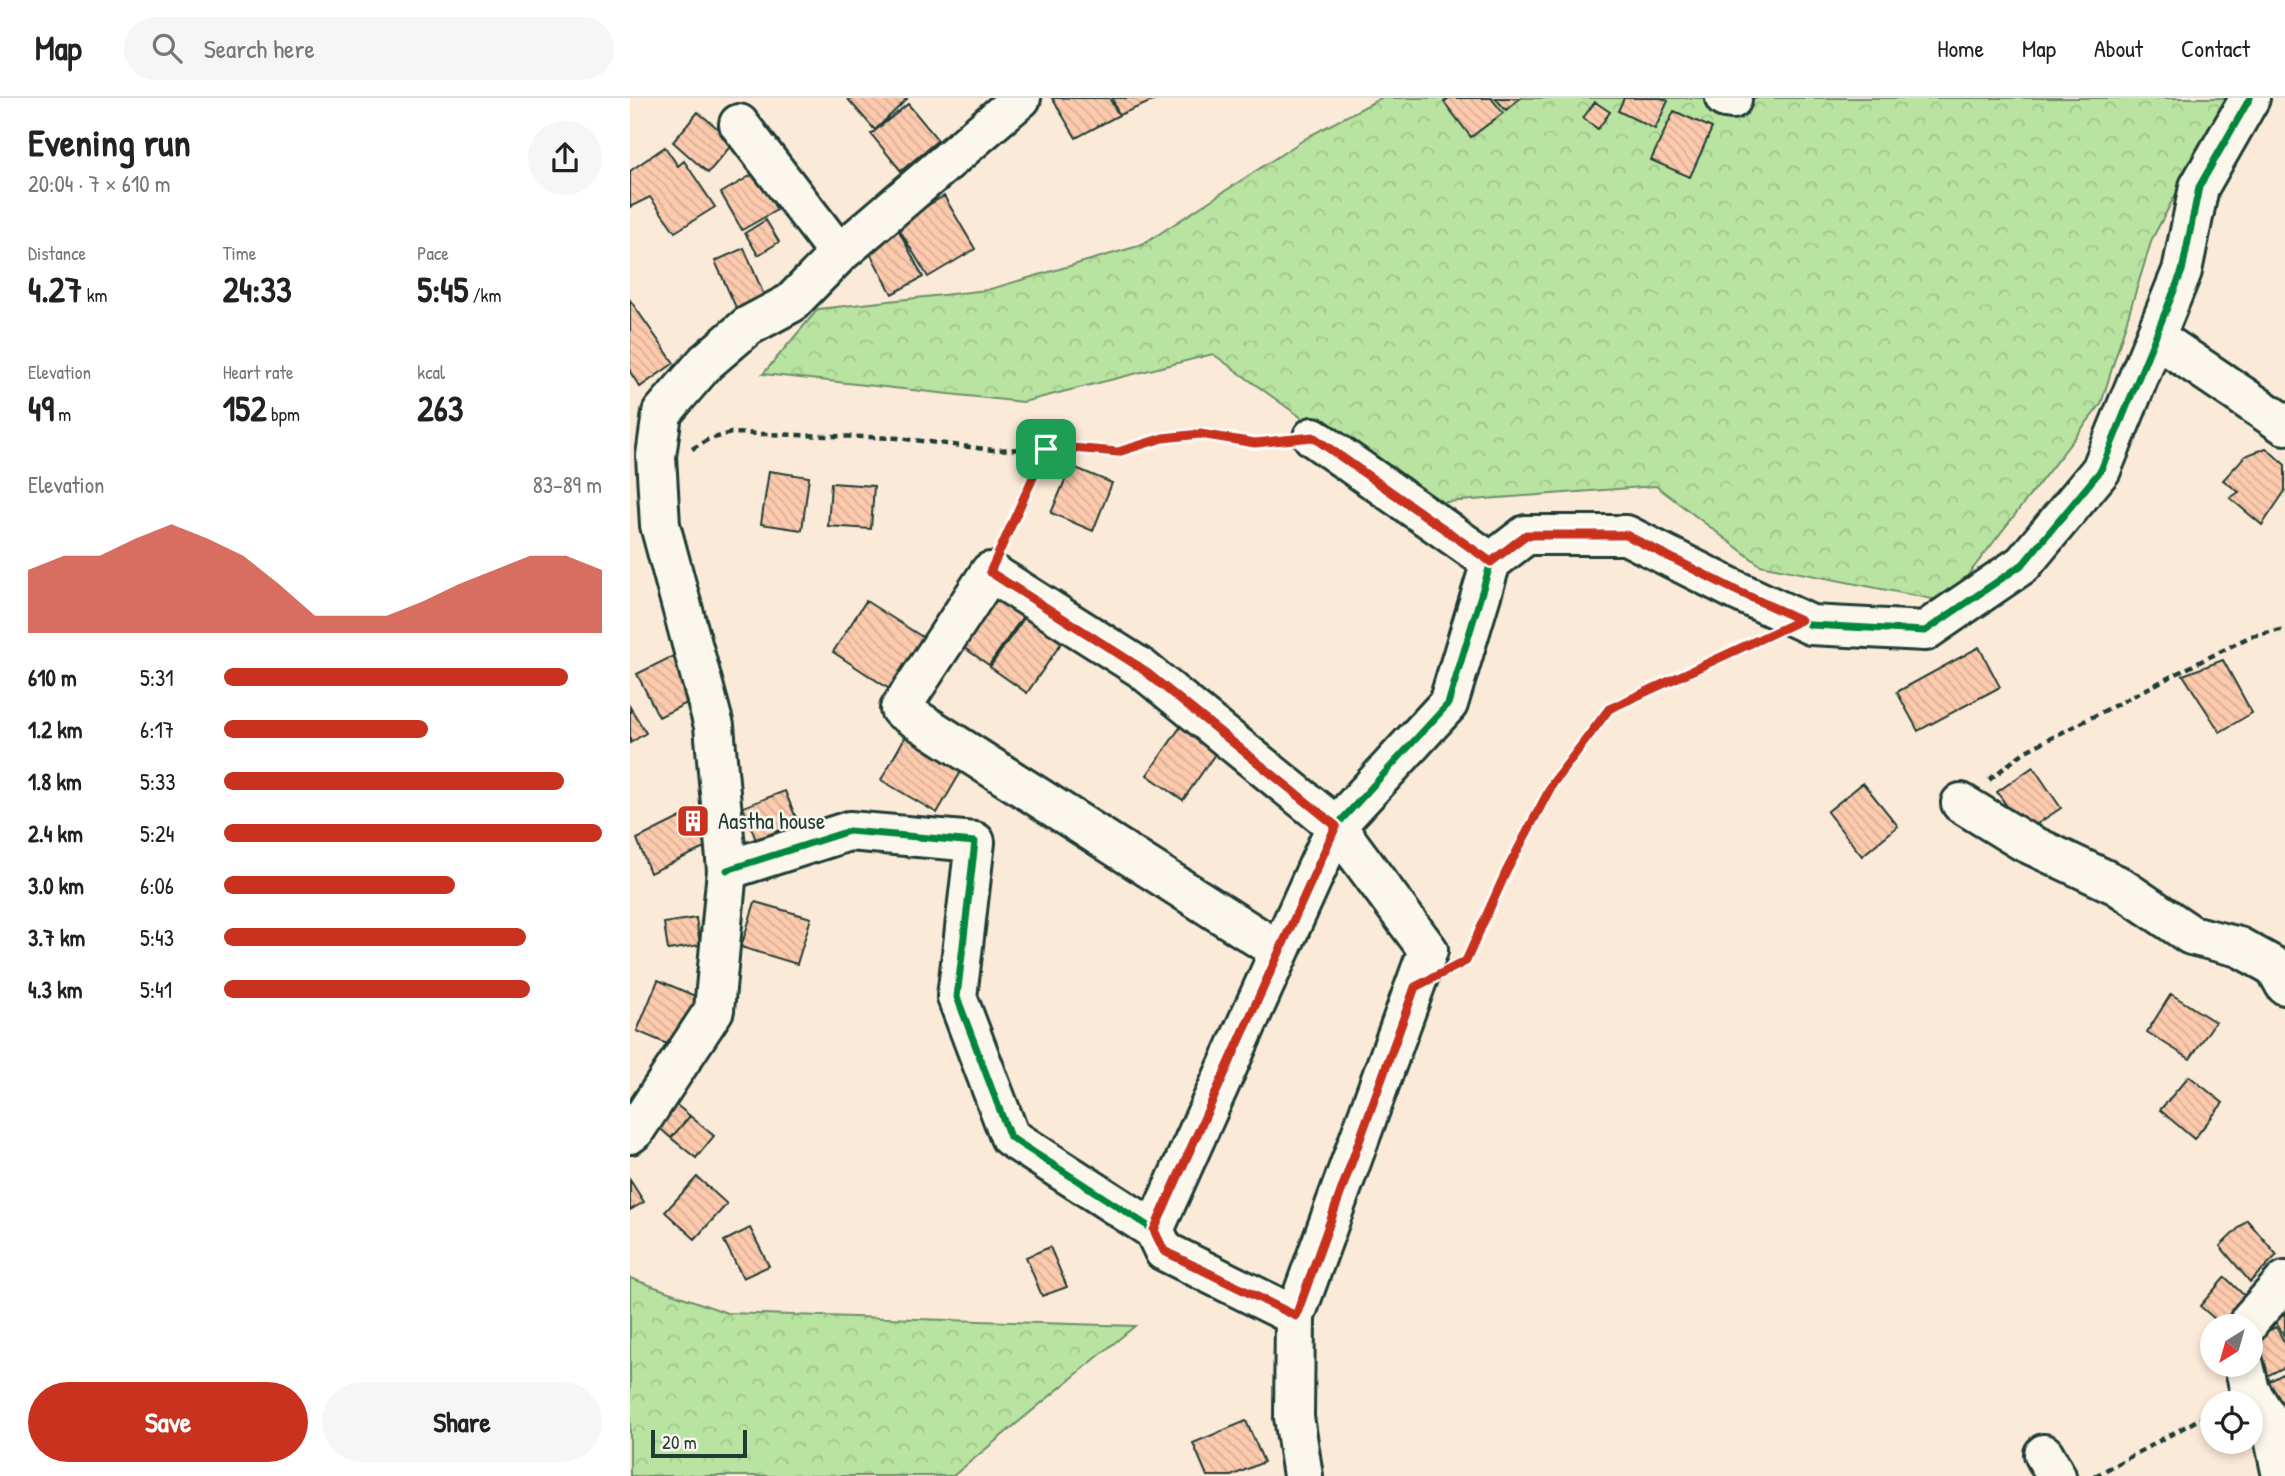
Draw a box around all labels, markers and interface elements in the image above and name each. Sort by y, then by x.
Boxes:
search box [124,17,614,80]
text: Map [35,26,82,70]
icon: search [148,29,186,67]
text: Search here [204,31,315,66]
text: Home [1937,32,1984,64]
text: Map [2022,32,2056,64]
text: About [2094,32,2143,64]
text: Contact [2181,32,2250,64]
text: Evening run [28,116,191,168]
button: share [528,121,602,195]
text: 20:04 · 7 × 610 m [28,168,171,199]
text: Distance [28,240,86,266]
text: Time [223,240,256,266]
text: Pace [417,240,449,266]
text: 4.27 [28,266,82,313]
text: 24:33 [223,266,292,313]
text: 5:45 [417,266,468,313]
text: km [82,282,108,308]
text: /km [468,282,501,308]
text: Elevation [28,359,91,385]
text: Heart rate [223,359,294,385]
text: kcal [417,359,445,385]
text: 49 [28,385,54,432]
text: 152 [223,385,267,432]
text: 263 [417,385,463,432]
text: m [54,401,71,427]
text: bpm [267,401,300,427]
pin [1016,419,1076,479]
icon: arrive [1027,430,1065,468]
text: Elevation [28,469,104,500]
text: 83–89 m [533,469,602,500]
text: 610 m [28,662,77,693]
text: 5:31 [140,662,174,693]
text: 1.2 km [28,714,83,745]
text: 6:17 [140,714,174,745]
text: 1.8 km [28,766,82,797]
text: 5:33 [140,766,176,797]
building icon: Aastha house [674,802,712,840]
place label: Aastha house [718,805,825,836]
text: 2.4 km [28,818,83,849]
text: 5:24 [140,818,174,849]
text: 3.0 km [28,870,84,901]
text: 6:06 [140,870,174,901]
text: 3.7 km [28,922,85,953]
text: 5:43 [140,922,174,953]
text: 4.3 km [28,974,82,1005]
text: 5:41 [140,974,172,1005]
north arrow [2200,1314,2263,1377]
map controls [2200,1314,2263,1454]
button: Save [28,1382,308,1462]
button: Share [322,1382,602,1462]
button: locate [2200,1391,2263,1454]
scale bar [651,1427,747,1459]
text: 20 m [662,1429,697,1455]

